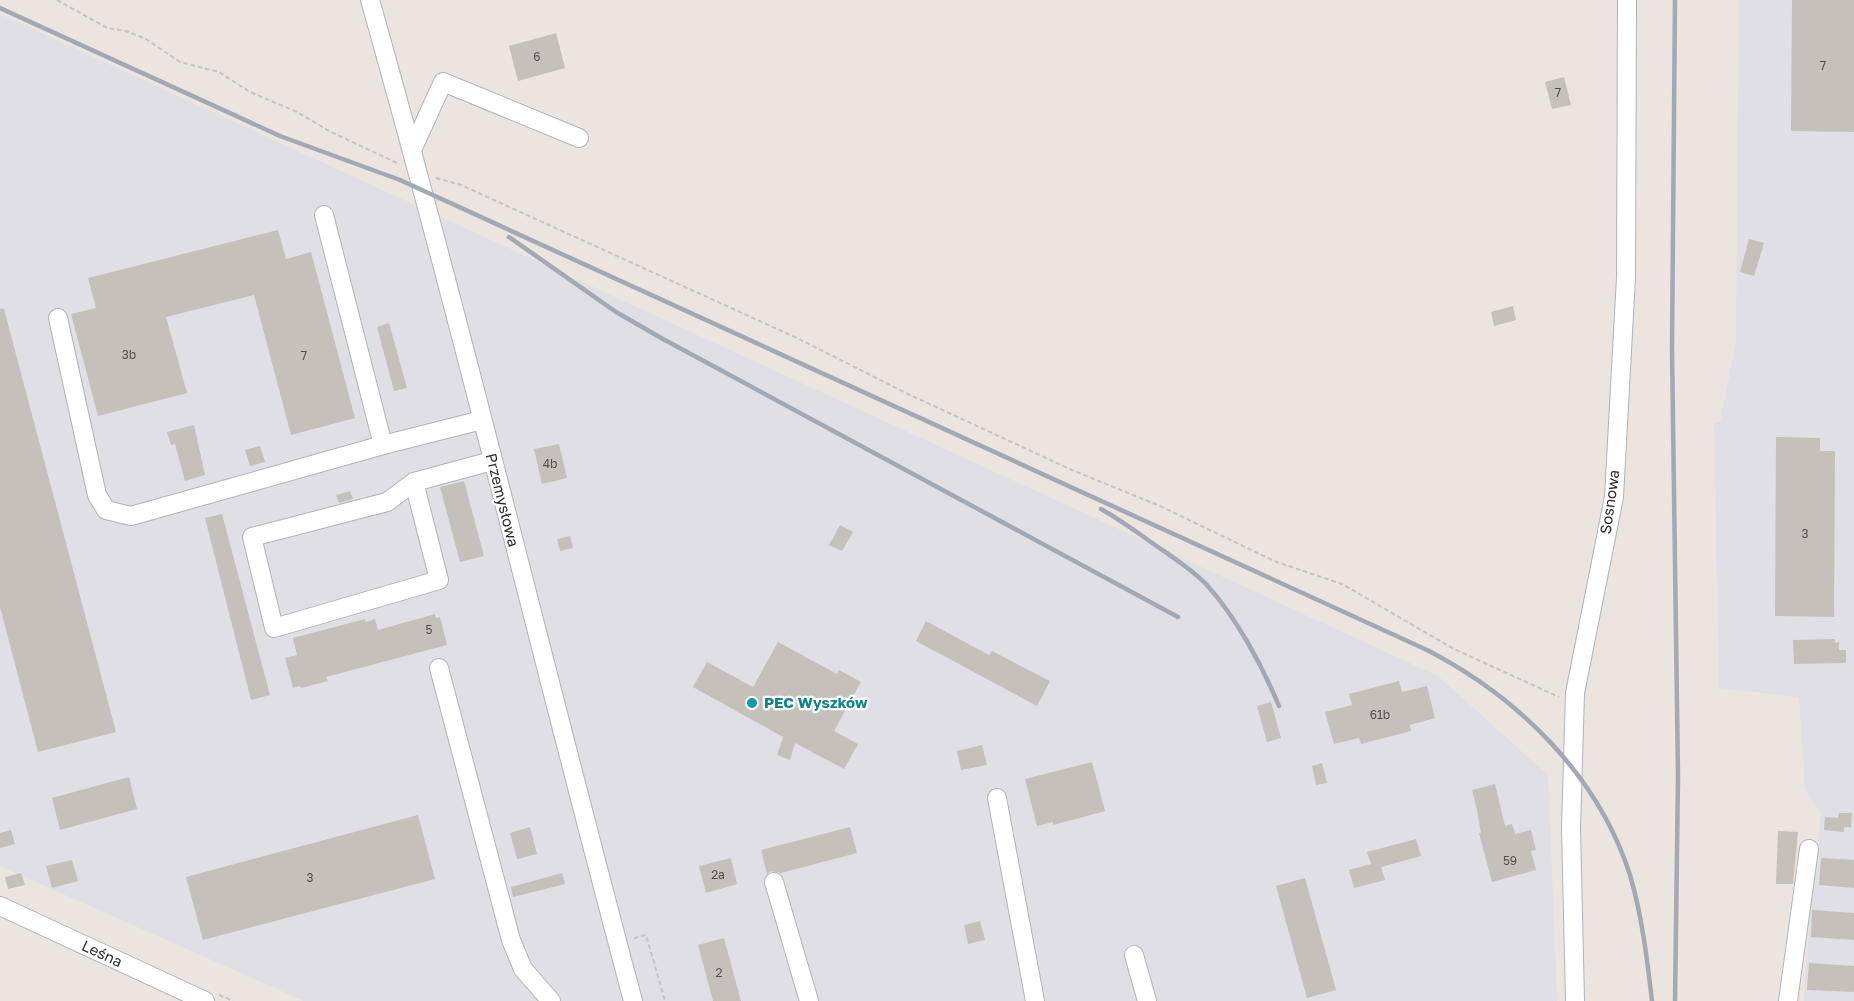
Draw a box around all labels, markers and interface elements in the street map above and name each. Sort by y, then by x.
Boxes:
house number: 6 [533,49,541,64]
house number: 7 [1820,58,1826,73]
house number: 7 [1555,85,1561,100]
house number: 3b [122,347,136,362]
house number: 7 [301,348,307,363]
street label: Przemysłowa [483,451,523,548]
house number: 4b [543,456,557,471]
street label: Sosnowa [1596,468,1622,535]
house number: 3 [1801,526,1809,541]
house number: 5 [426,622,433,637]
place label: PEC Wyszków [764,693,868,711]
marker: PEC Wyszków [745,696,759,710]
house number: 61b [1370,707,1390,722]
house number: 59 [1503,853,1517,868]
house number: 2a [711,867,725,882]
house number: 3 [306,870,314,885]
street label: Leśna [79,936,126,970]
house number: 2 [716,965,723,980]

